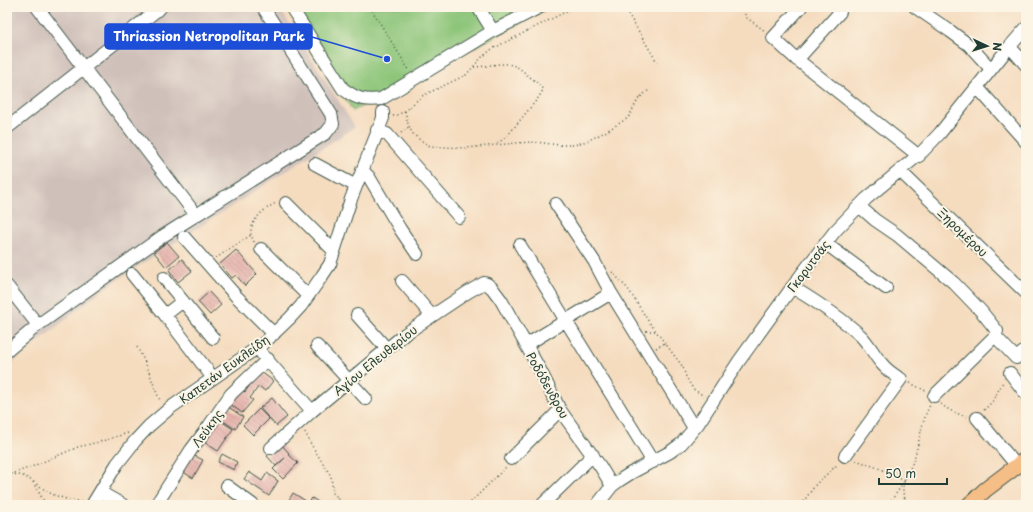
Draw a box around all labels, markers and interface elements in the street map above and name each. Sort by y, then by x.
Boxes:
callout: Thriassion Netropolitan Park [105,24,312,49]
text: Thriassion Netropolitan Park [113,26,305,45]
north arrow [967,26,1007,66]
text: N [989,42,1006,52]
street label: Ξηρομέρου [934,203,992,261]
street label: Γκορυτσάς [782,236,834,296]
street label: Αγίου Ελευθερίου [329,320,421,399]
street label: Καπετάν Ευκλείδη [175,330,273,408]
street label: Ροδόδενδρου [522,348,574,422]
street label: Λεύκης [187,406,227,450]
scale bar [879,460,947,486]
text: 50 m [885,464,916,482]

